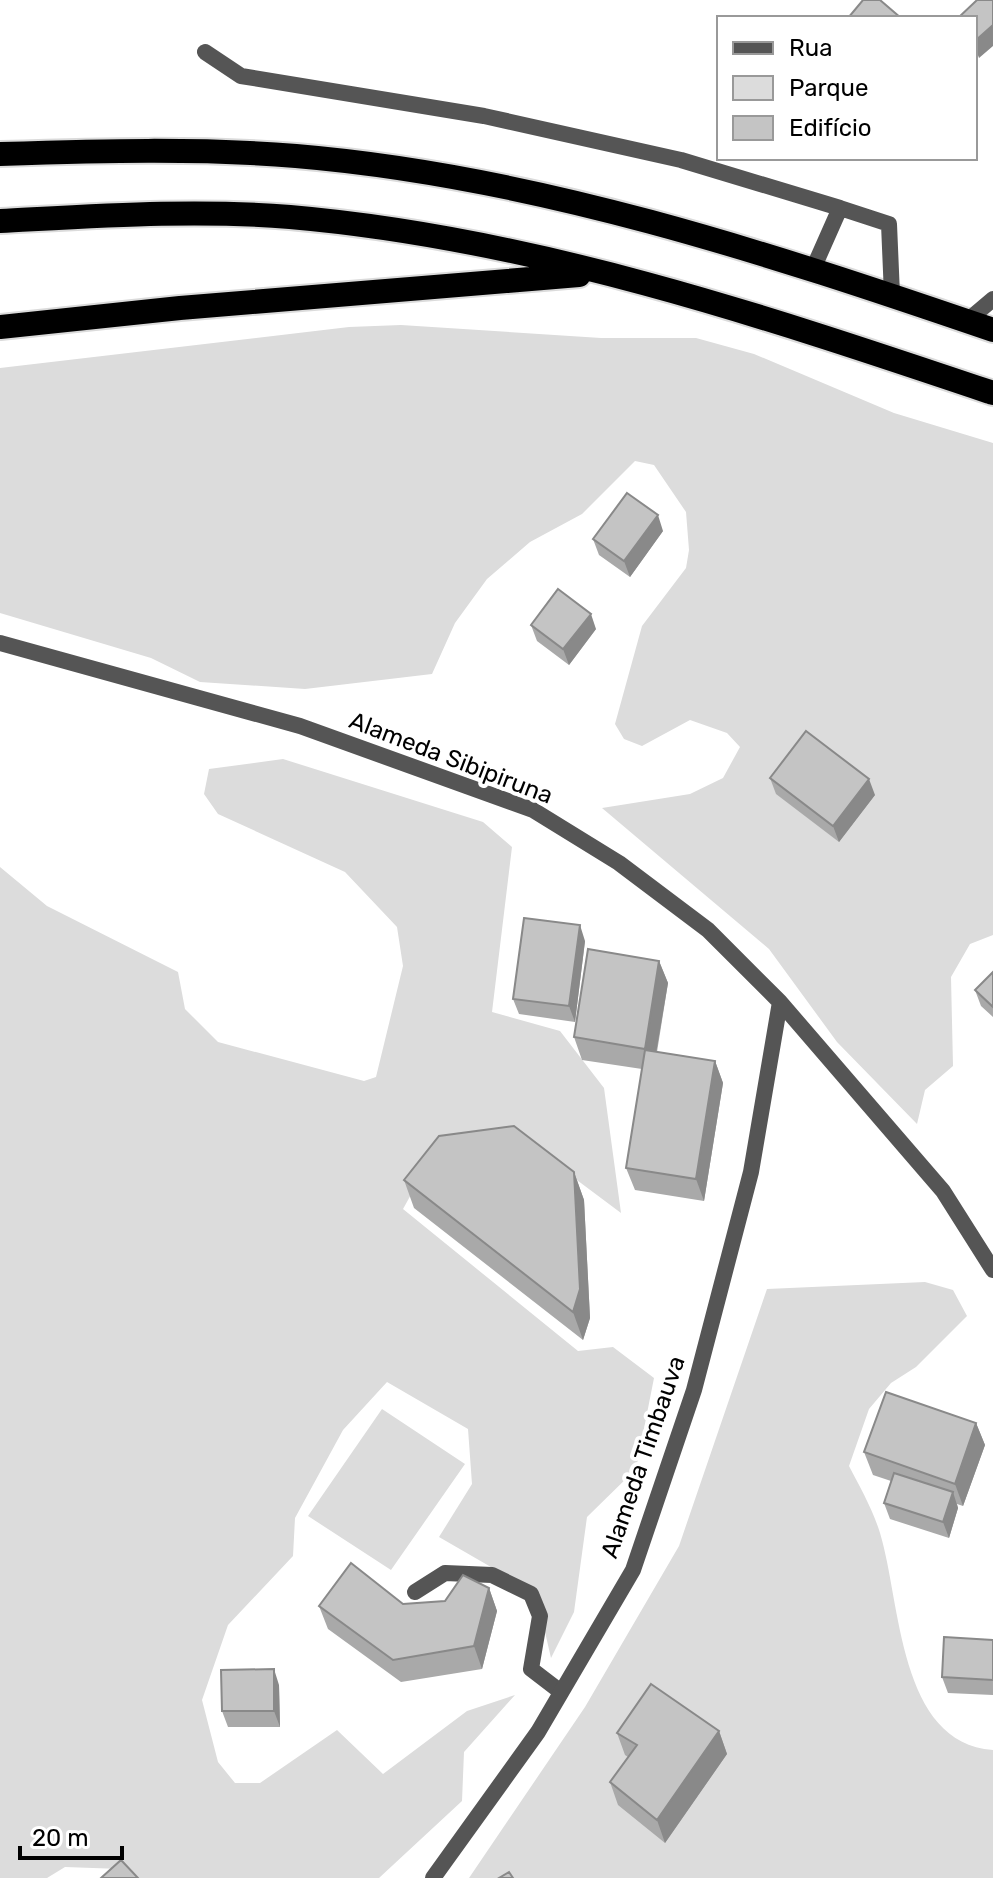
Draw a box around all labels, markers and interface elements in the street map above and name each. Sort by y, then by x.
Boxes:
legend [717,16,977,160]
text: Rua [789,34,832,62]
text: Parque [789,74,868,102]
text: Edifício [789,114,872,142]
street label: Alameda Sibipiruna [345,706,557,810]
street label: Alameda Timbauva [595,1352,691,1562]
scale bar [20,1810,122,1860]
text: 20 m [32,1824,89,1852]

